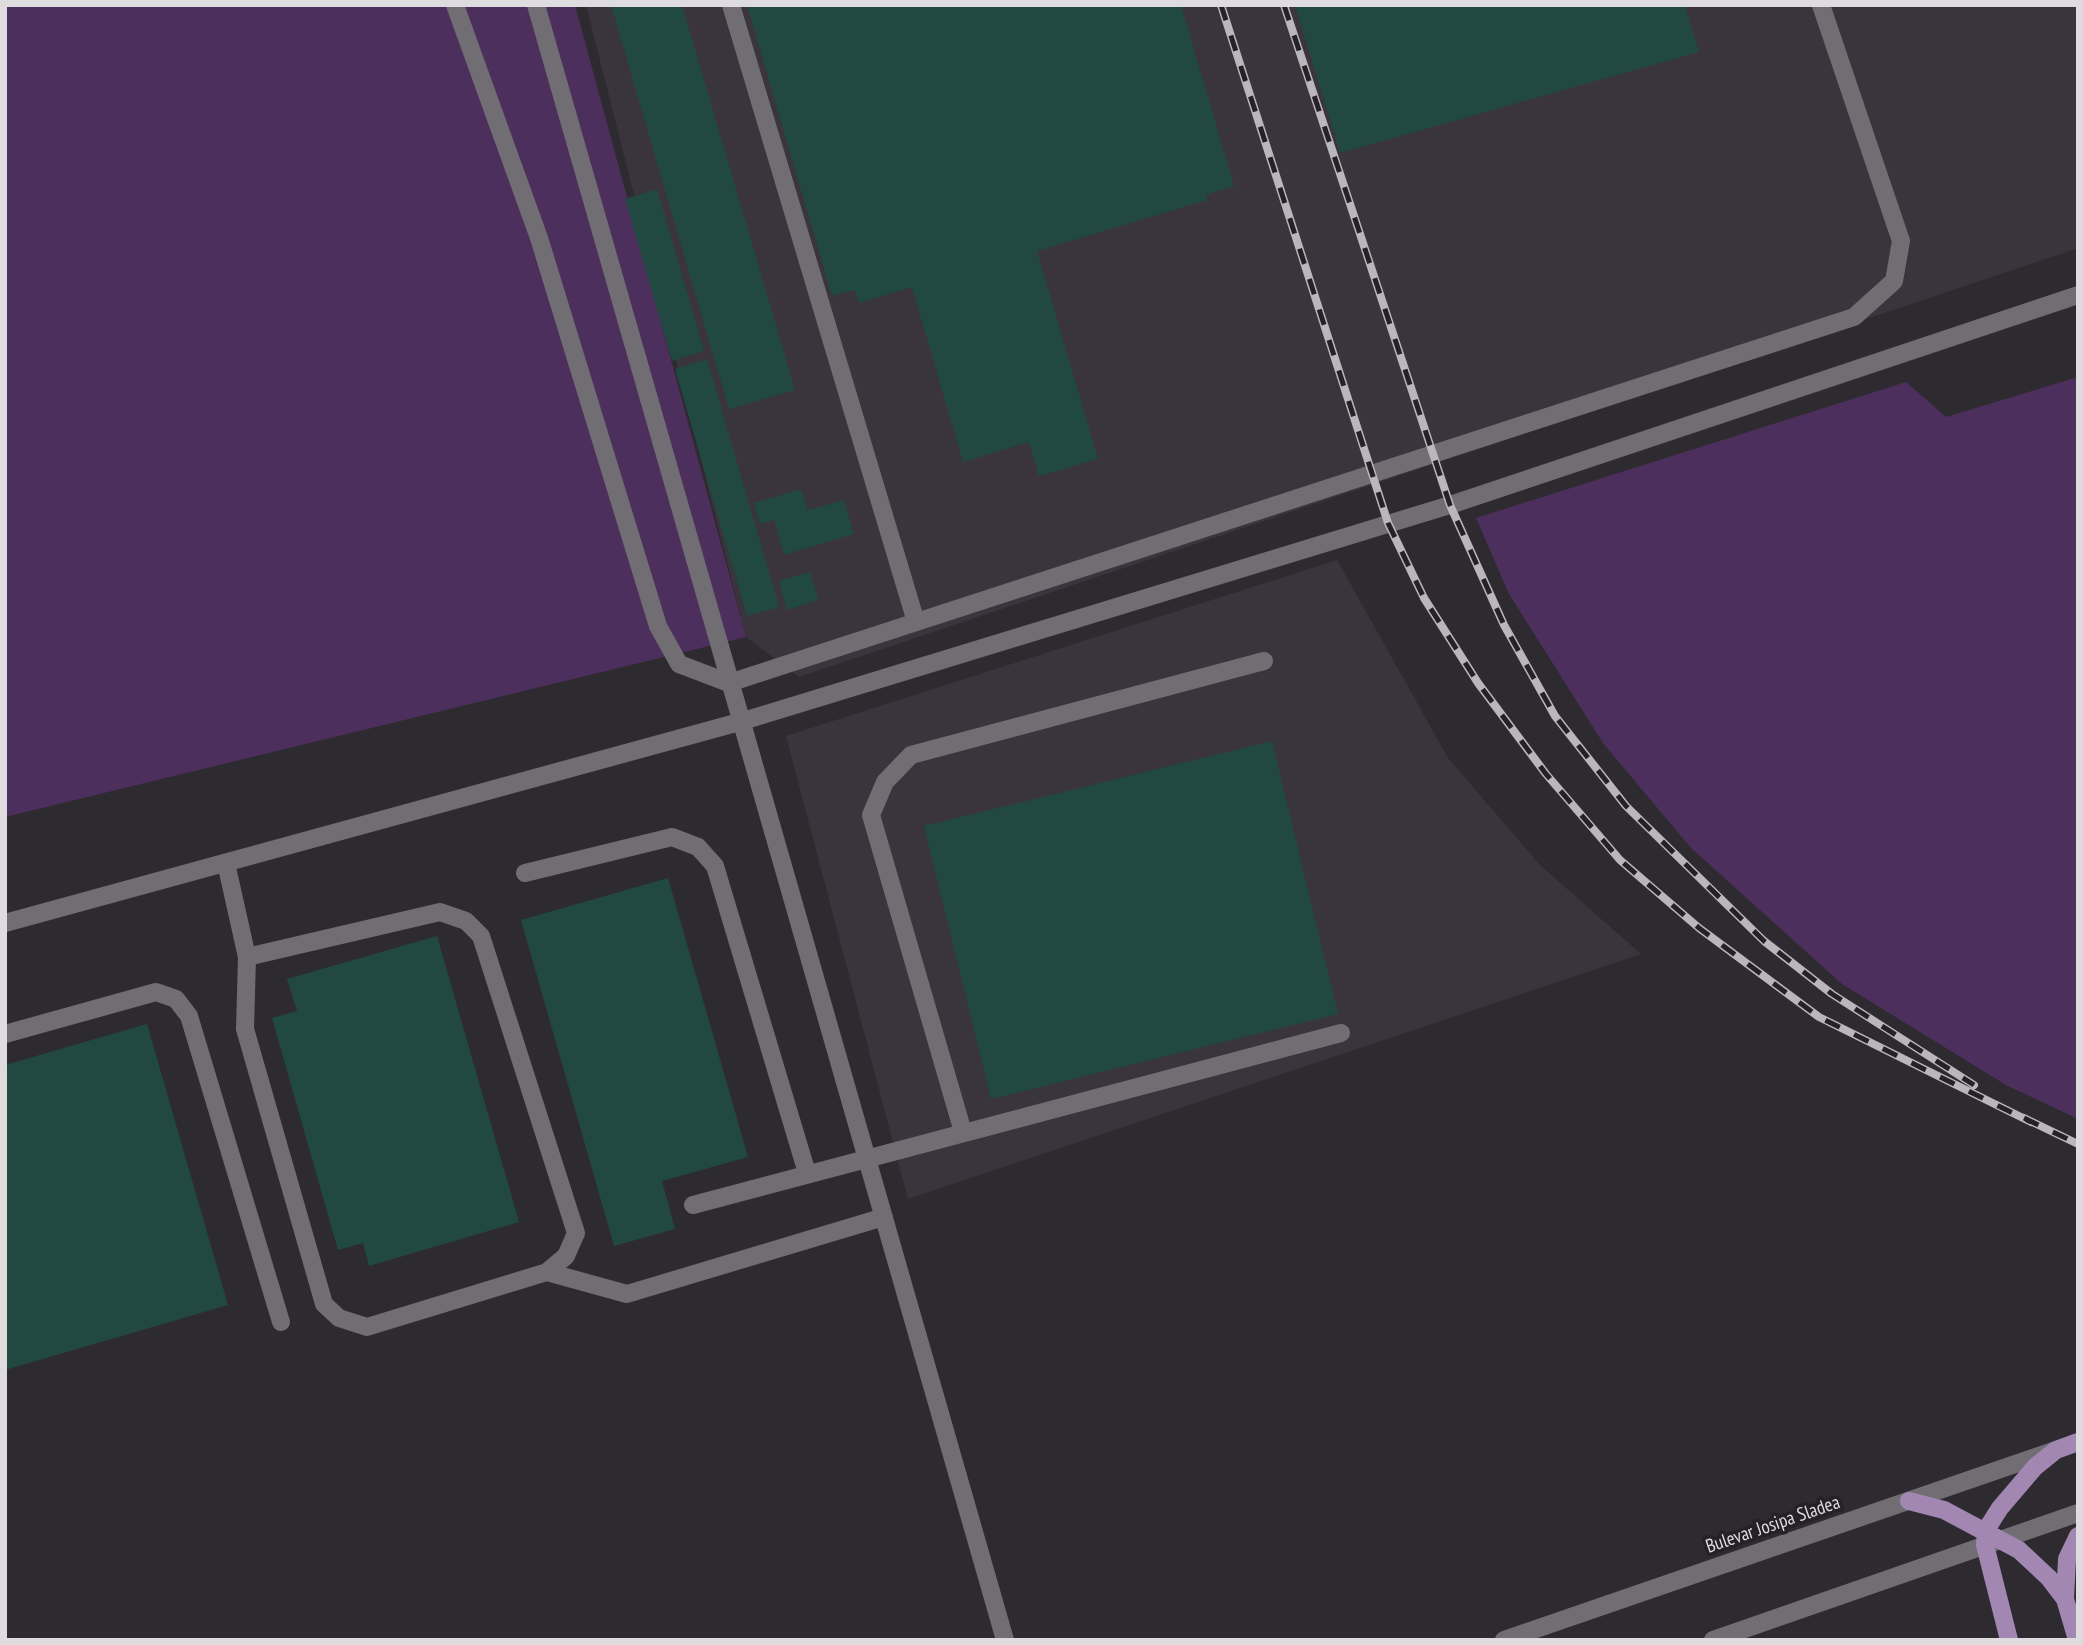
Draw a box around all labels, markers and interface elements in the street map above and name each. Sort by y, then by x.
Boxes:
street label: Bulevar Josipa Sladea [1703,1491,1843,1559]

